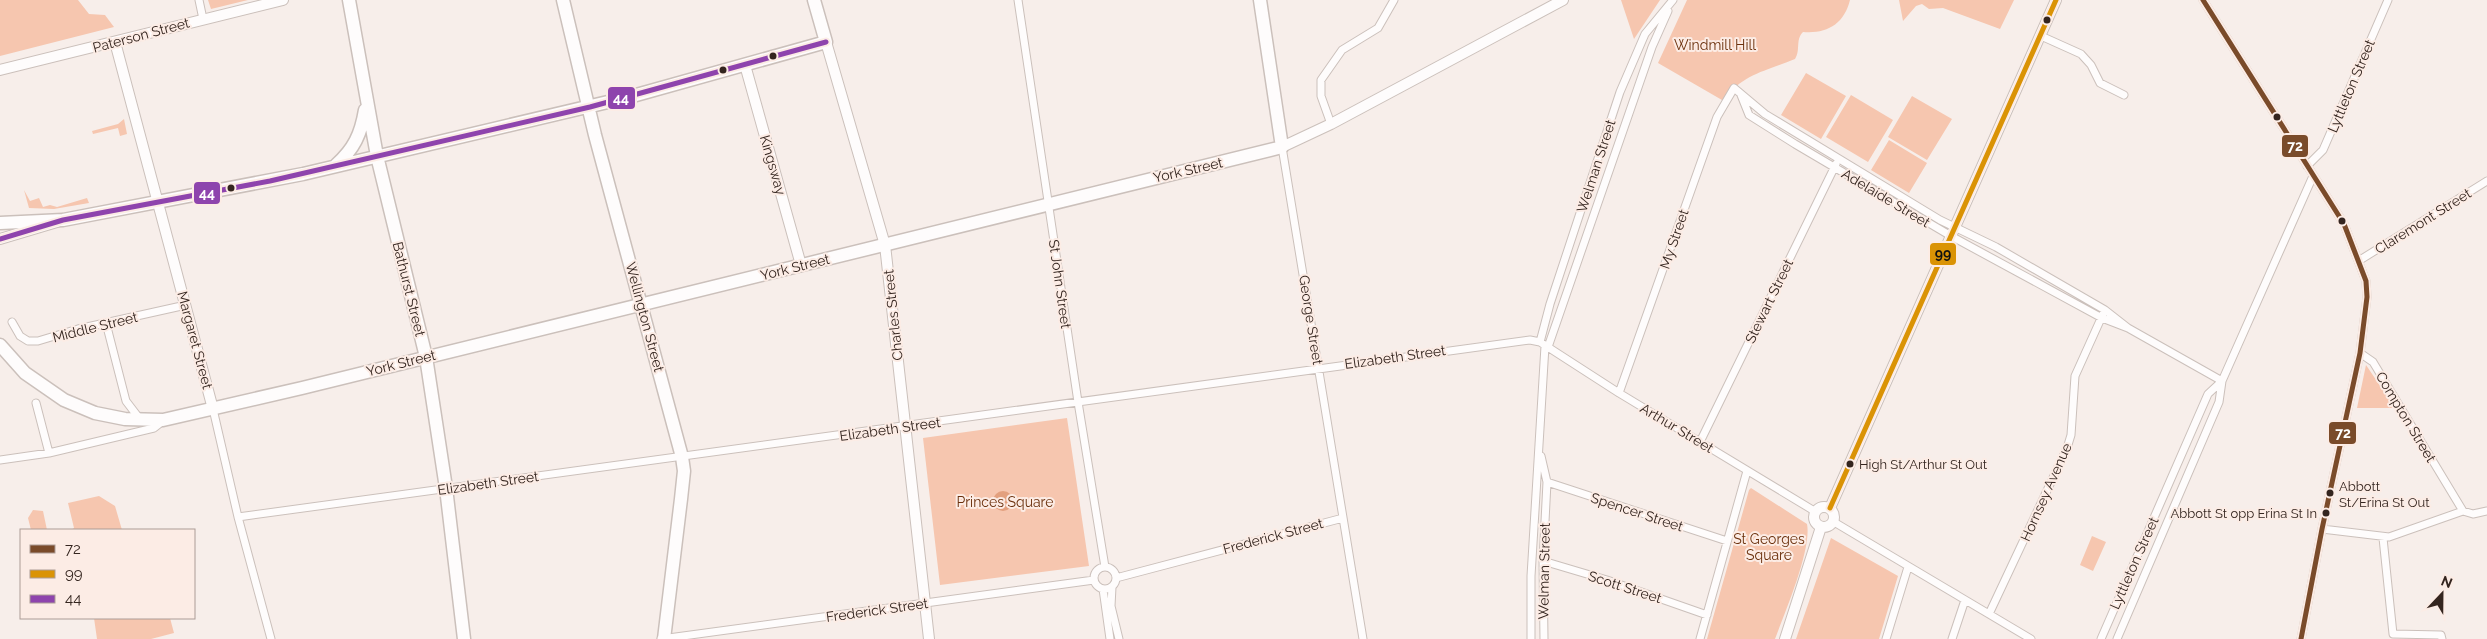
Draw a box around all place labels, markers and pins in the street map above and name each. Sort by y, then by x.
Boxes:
unlabelled marker [2042,15,2052,25]
unlabelled marker [768,51,778,61]
unlabelled marker [718,65,728,75]
unlabelled marker [2272,112,2282,122]
unlabelled marker [226,183,236,193]
unlabelled marker [2337,216,2347,226]
place label: High St/Arthur St Out [1859,457,1988,472]
marker: High St/Arthur St Out [1845,459,1855,469]
place label: Abbott St/Erina St Out [2339,479,2430,510]
marker: Abbott St/Erina St Out [2325,488,2335,498]
place label: Abbott St opp Erina St In [2170,506,2317,521]
marker: Abbott St opp Erina St In [2321,508,2331,518]

